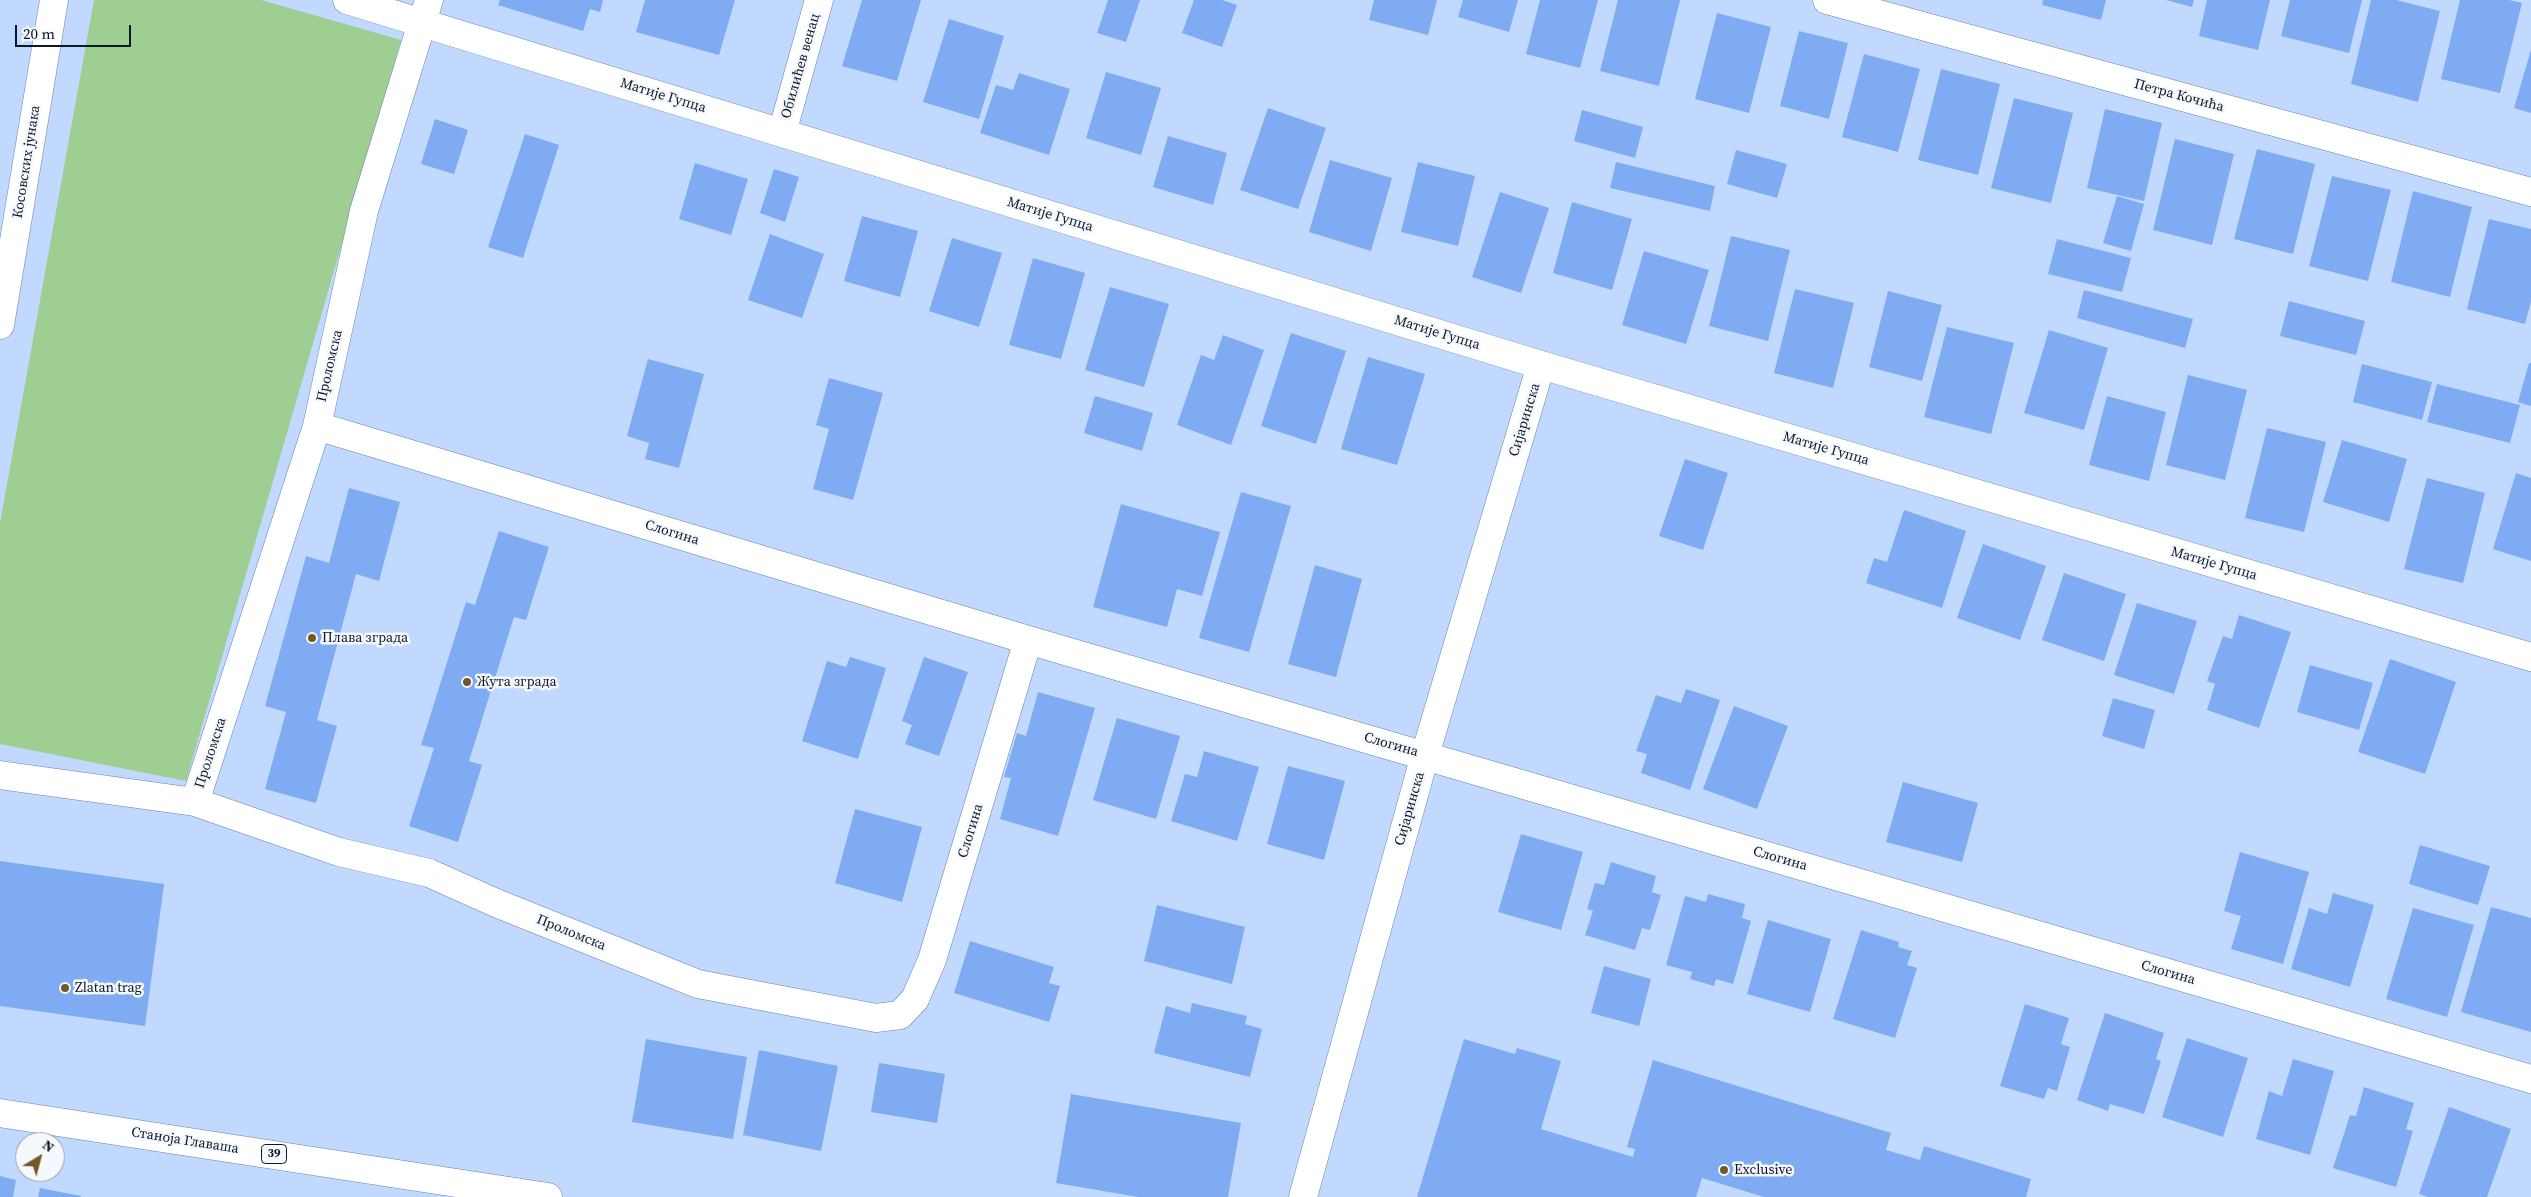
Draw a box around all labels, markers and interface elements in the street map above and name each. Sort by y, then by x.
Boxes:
street label: Обилићев венац [778,12,824,120]
scale bar [18,15,134,47]
text: 20 m [23,23,55,44]
street label: Матије Гупца [618,75,708,117]
street label: Петра Кочића [2132,76,2226,116]
street label: Косовских јунака [10,104,44,220]
street label: Матије Гупца [1005,194,1095,236]
street label: Матије Гупца [1392,312,1482,354]
street label: Проломска [314,328,346,404]
street label: Сијаринска [1506,381,1544,459]
street label: Матије Гупца [1781,429,1871,469]
street label: Слогина [643,517,701,549]
street label: Матије Гупца [2169,544,2259,584]
place label: Плава зграда [322,630,408,646]
marker: Плава зграда [306,632,318,644]
place label: Жута зграда [477,674,557,690]
marker: Жута зграда [461,676,473,688]
street label: Проломска [192,716,230,790]
street label: Слогина [1362,729,1420,761]
street label: Сијаринска [1391,770,1429,848]
street label: Слогина [955,802,987,860]
street label: Слогина [1751,843,1809,875]
street label: Проломска [534,911,608,955]
street label: Слогина [2139,957,2197,989]
place label: Zlatan trag [75,980,142,996]
marker: Zlatan trag [59,982,71,994]
street label: Станоја Главаша [130,1124,240,1158]
north arrow [15,1132,65,1182]
text: N [38,1135,59,1157]
road number: 39 [262,1144,286,1164]
place label: Exclusive [1734,1162,1792,1178]
marker: Exclusive [1718,1164,1730,1176]

